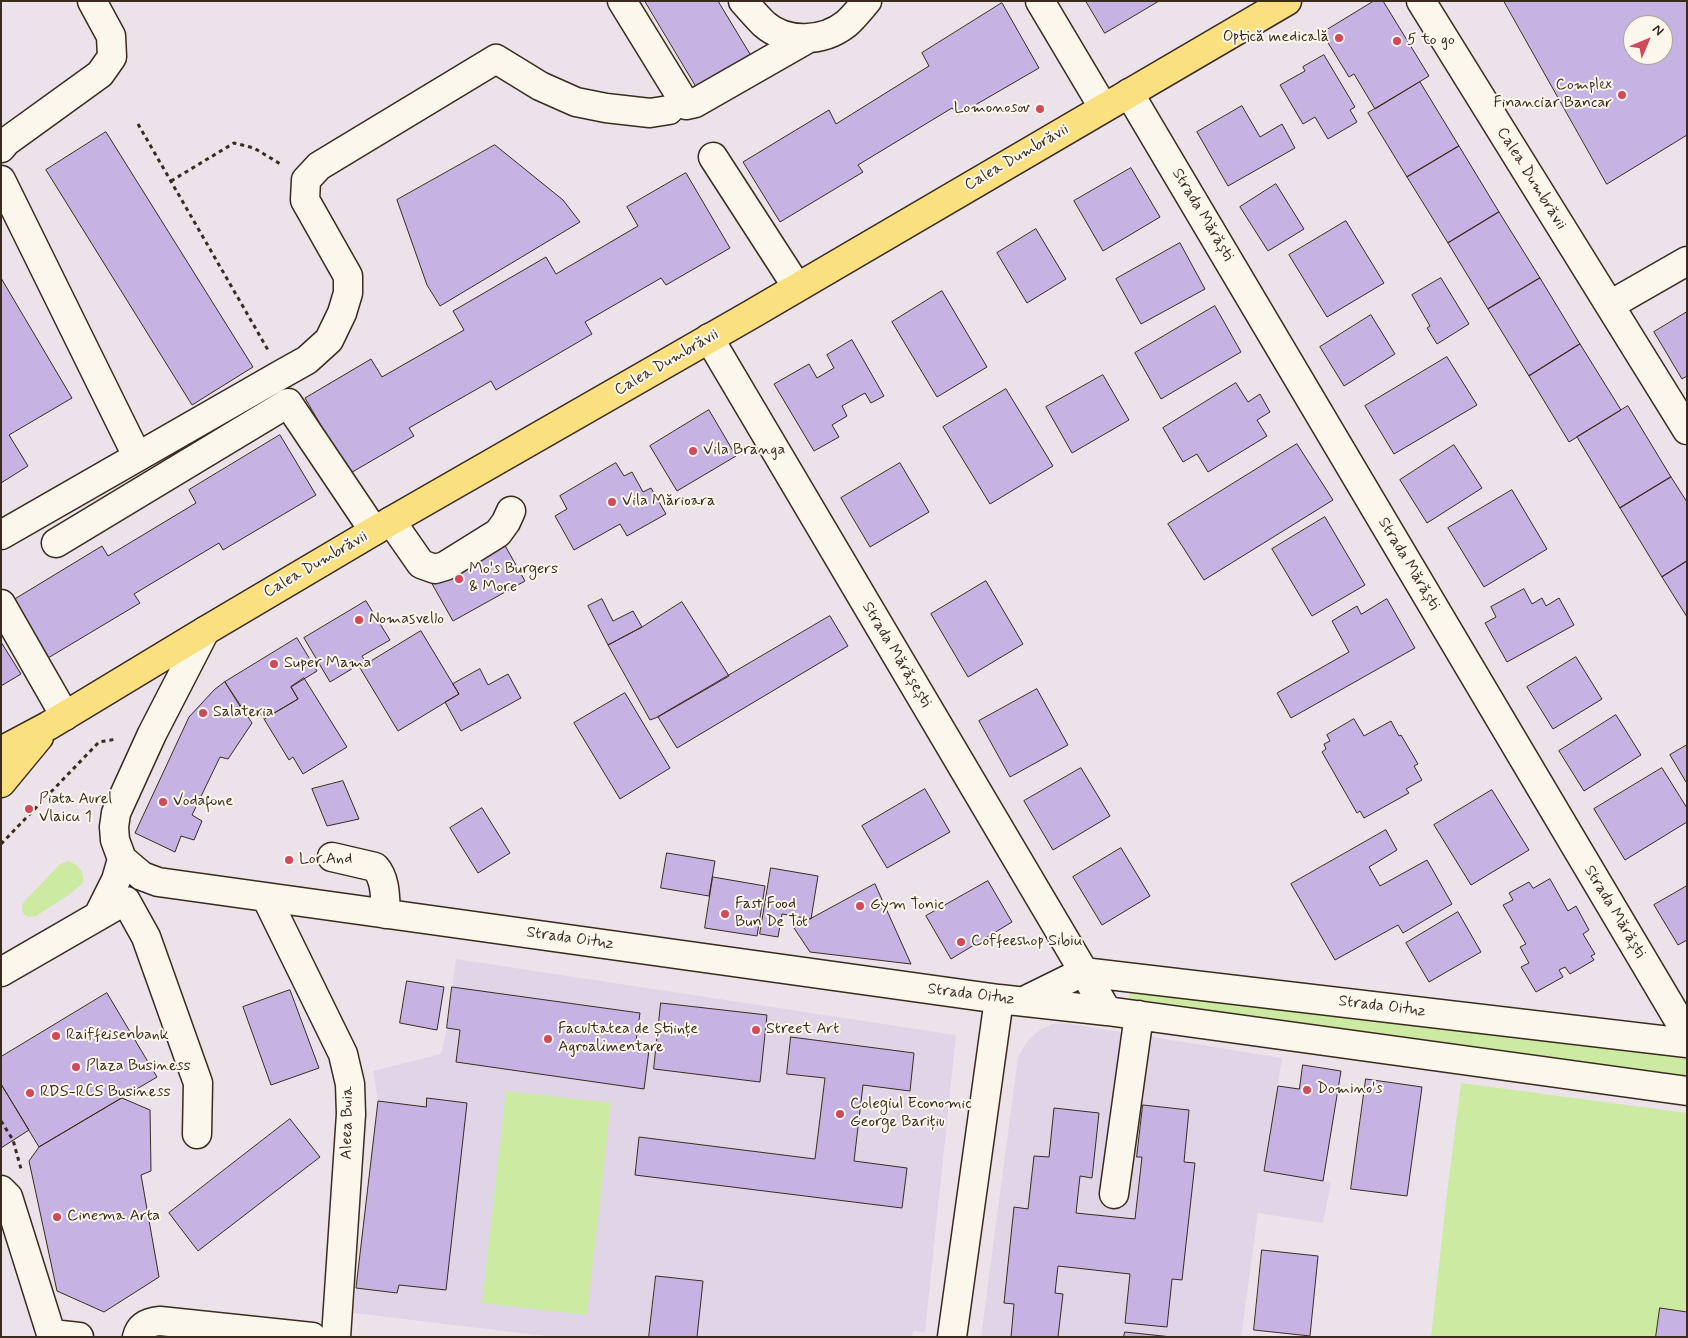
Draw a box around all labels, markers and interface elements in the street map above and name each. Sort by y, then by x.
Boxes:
north arrow [1623,15,1673,65]
text: N [1648,20,1668,40]
place label: Optică medicală [1223,28,1329,48]
place label: 5 to go [1407,31,1455,51]
marker: Optică medicală [1333,32,1345,44]
marker: 5 to go [1391,35,1403,47]
place label: Complex Financiar Bancar [1493,76,1612,114]
marker: Complex Financiar Bancar [1616,89,1628,101]
place label: Lomonosov [954,99,1030,119]
marker: Lomonosov [1034,103,1046,115]
street label: Calea Dumbrăvii [961,120,1073,196]
street label: Calea Dumbrăvii [1492,124,1570,234]
street label: Strada Mărăști [1167,165,1237,265]
street label: Calea Dumbrăvii [611,325,723,401]
place label: Vila Branga [703,441,785,461]
marker: Vila Branga [687,445,699,457]
place label: Vila Mărioara [622,492,715,512]
marker: Vila Mărioara [606,496,618,508]
street label: Strada Mărăști [1373,514,1443,614]
street label: Calea Dumbrăvii [260,527,372,603]
place label: Mo's Burgers & More [469,560,558,598]
marker: Mo's Burgers & More [453,573,465,585]
street label: Strada Mărășești [857,599,935,711]
place label: Nomasvello [369,610,444,630]
marker: Nomasvello [353,614,365,626]
place label: Super Mama [284,654,371,674]
marker: Super Mama [268,658,280,670]
place label: Salateria [213,703,274,723]
marker: Salateria [197,707,209,719]
place label: Piata Aurel Vlaicu 1 [39,790,112,828]
place label: Vodafone [173,792,233,812]
marker: Vodafone [157,796,169,808]
marker: Piata Aurel Vlaicu 1 [23,803,35,815]
place label: Lor.And [299,850,352,870]
marker: Lor.And [283,854,295,866]
street label: Strada Mărăști [1579,862,1649,962]
place label: Fast Food Bun De Tot [735,895,808,933]
place label: Gym Tonic [870,896,944,916]
marker: Gym Tonic [854,900,866,912]
marker: Fast Food Bun De Tot [719,908,731,920]
street label: Strada Oituz [525,923,615,955]
place label: Coffeeshop Sibiu [971,932,1083,952]
marker: Coffeeshop Sibiu [955,936,967,948]
street label: Strada Oituz [926,980,1016,1010]
street label: Strada Oituz [1337,992,1427,1022]
place label: Facultatea de Științe Agroalimentare [558,1020,698,1058]
place label: Street Art [766,1020,839,1040]
marker: Street Art [750,1024,762,1036]
place label: Raiffeisenbank [66,1026,169,1046]
marker: Raiffeisenbank [50,1030,62,1042]
marker: Facultatea de Științe Agroalimentare [542,1033,554,1045]
place label: Plaza Business [86,1057,191,1077]
marker: Plaza Business [70,1061,82,1073]
place label: Domino's [1317,1080,1383,1100]
place label: RDS-RCS Business [40,1083,171,1103]
marker: Domino's [1301,1084,1313,1096]
street label: Aleea Buia [338,1086,358,1160]
marker: RDS-RCS Business [24,1087,36,1099]
place label: Colegiul Economic George Barițiu [850,1095,972,1133]
marker: Colegiul Economic George Barițiu [834,1108,846,1120]
place label: Cinema Arta [67,1207,160,1227]
marker: Cinema Arta [51,1211,63,1223]

